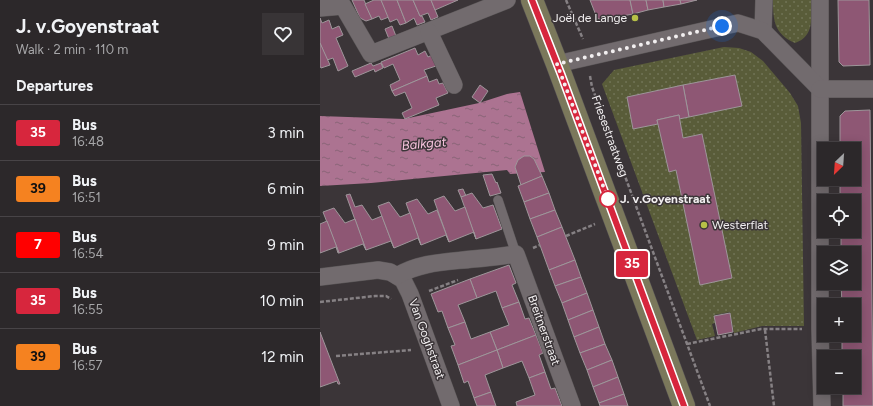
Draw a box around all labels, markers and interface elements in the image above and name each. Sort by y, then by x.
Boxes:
place label: Joël de Lange [552,11,627,25]
button: heart [262,13,304,55]
marker: Joël de Lange [630,13,640,23]
text: J. v.Goyenstraat [16,15,159,38]
your location [712,16,732,36]
text: Walk · 2 min · 110 m [16,42,128,57]
text: Departures [16,77,93,95]
street label: Friesestraatweg [589,93,631,179]
text: Bus [72,116,97,134]
text: 35 [30,124,46,141]
text: 3 min [268,124,304,142]
text: 16:48 [72,134,104,149]
water label: Balkgat [401,134,448,153]
north arrow [817,142,861,186]
map controls [817,142,861,394]
text: Bus [72,172,97,190]
text: 39 [30,180,46,197]
text: 6 min [267,180,304,198]
text: 16:51 [72,190,101,205]
marker: J. v.Goyenstraat [599,190,617,208]
place label: J. v.Goyenstraat [620,192,711,206]
button: locate [817,194,861,238]
place label: Westerflat [712,218,768,232]
marker: Westerflat [699,220,709,230]
text: Bus [72,228,97,246]
text: 7 [34,236,42,253]
text: 9 min [267,236,304,254]
text: 16:54 [72,246,104,261]
button: layers [817,246,861,290]
line badge: 35 [614,251,650,277]
text: 35 [624,255,640,272]
text: Bus [72,284,97,302]
text: 35 [30,292,46,309]
text: 10 min [260,292,304,310]
street label: Breitnerstraat [525,293,563,367]
street label: Van Goghstraat [406,297,448,381]
button: + [817,298,861,342]
text: 16:55 [72,302,103,317]
text: Bus [72,340,97,358]
text: 39 [30,348,46,365]
text: 12 min [261,348,304,366]
button: − [817,350,861,394]
text: 16:57 [72,358,102,373]

